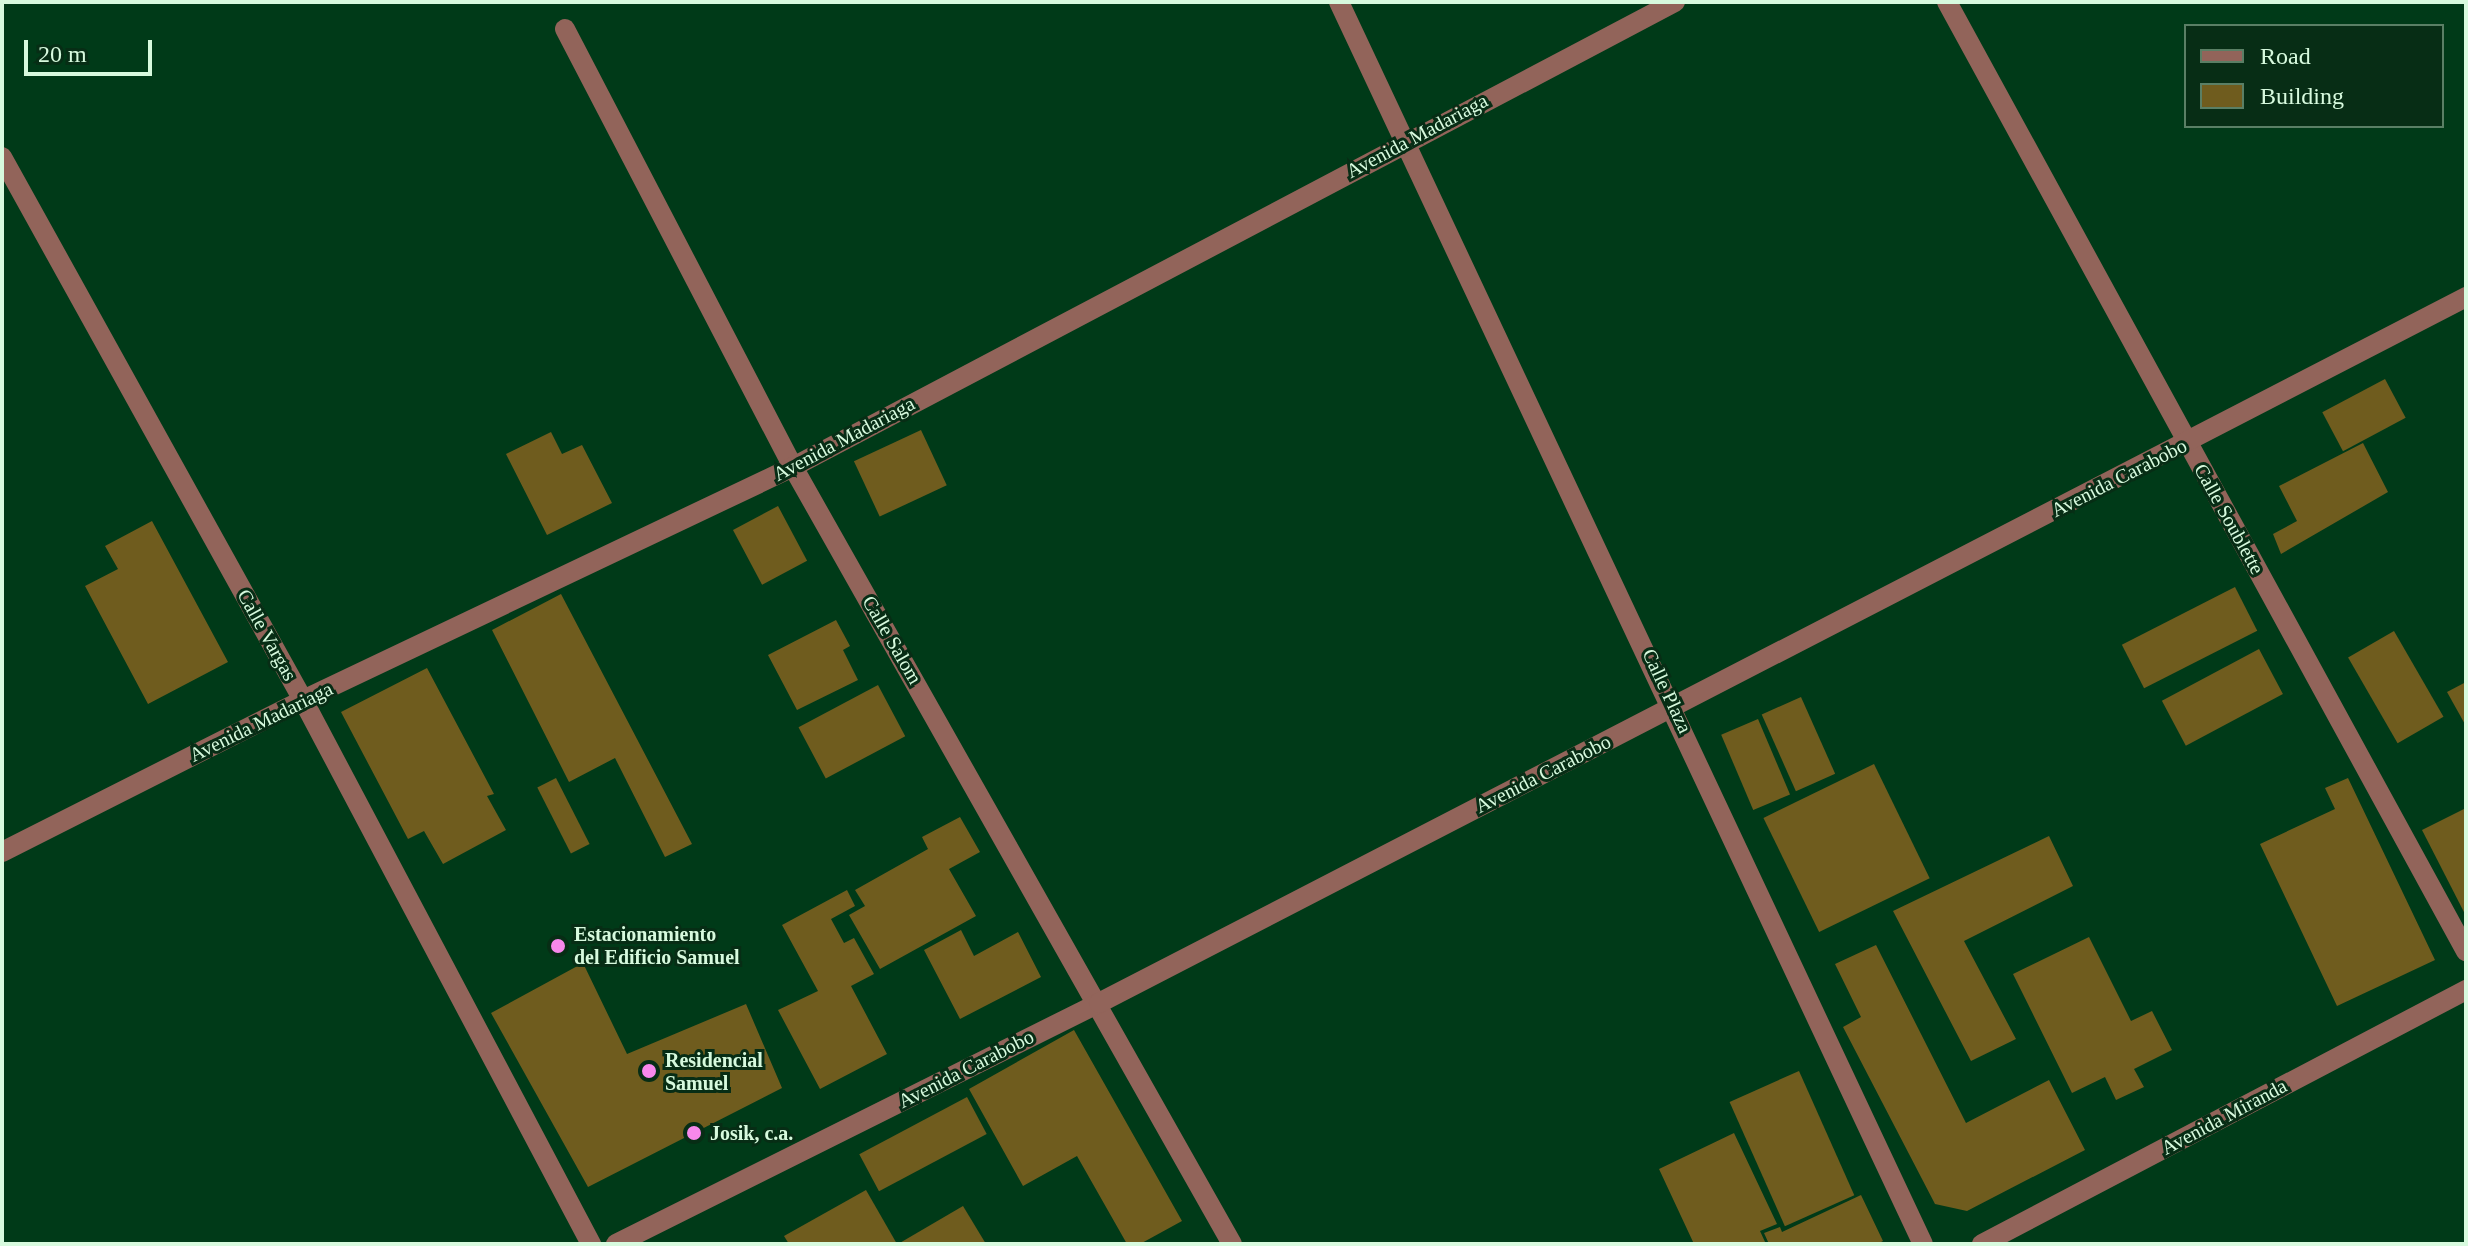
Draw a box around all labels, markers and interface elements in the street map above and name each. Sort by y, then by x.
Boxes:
scale bar [28,24,156,74]
legend [2184,24,2444,128]
text: 20 m [38,41,87,67]
text: Road [2260,43,2311,69]
text: Building [2260,83,2344,109]
street label: Avenida Madariaga [1342,89,1492,183]
street label: Avenida Madariaga [769,392,919,486]
street label: Avenida Carabobo [2047,433,2191,523]
street label: Calle Soublette [2189,460,2269,578]
street label: Calle Vargas [232,585,302,685]
street label: Calle Salom [857,591,927,689]
street label: Calle Plaza [1637,645,1697,737]
street label: Avenida Madariaga [185,677,337,767]
street label: Avenida Carabobo [1471,729,1615,819]
place label: Estacionamiento del Edificio Samuel [574,922,740,969]
marker: Estacionamiento del Edificio Samuel [549,937,567,955]
street label: Avenida Carabobo [894,1024,1038,1114]
place label: Residencial Samuel [665,1048,763,1095]
marker: Residencial Samuel [640,1062,658,1080]
street label: Avenida Miranda [2157,1074,2291,1160]
place label: Josik, c.a. [710,1121,793,1145]
marker: Josik, c.a. [685,1124,703,1142]

